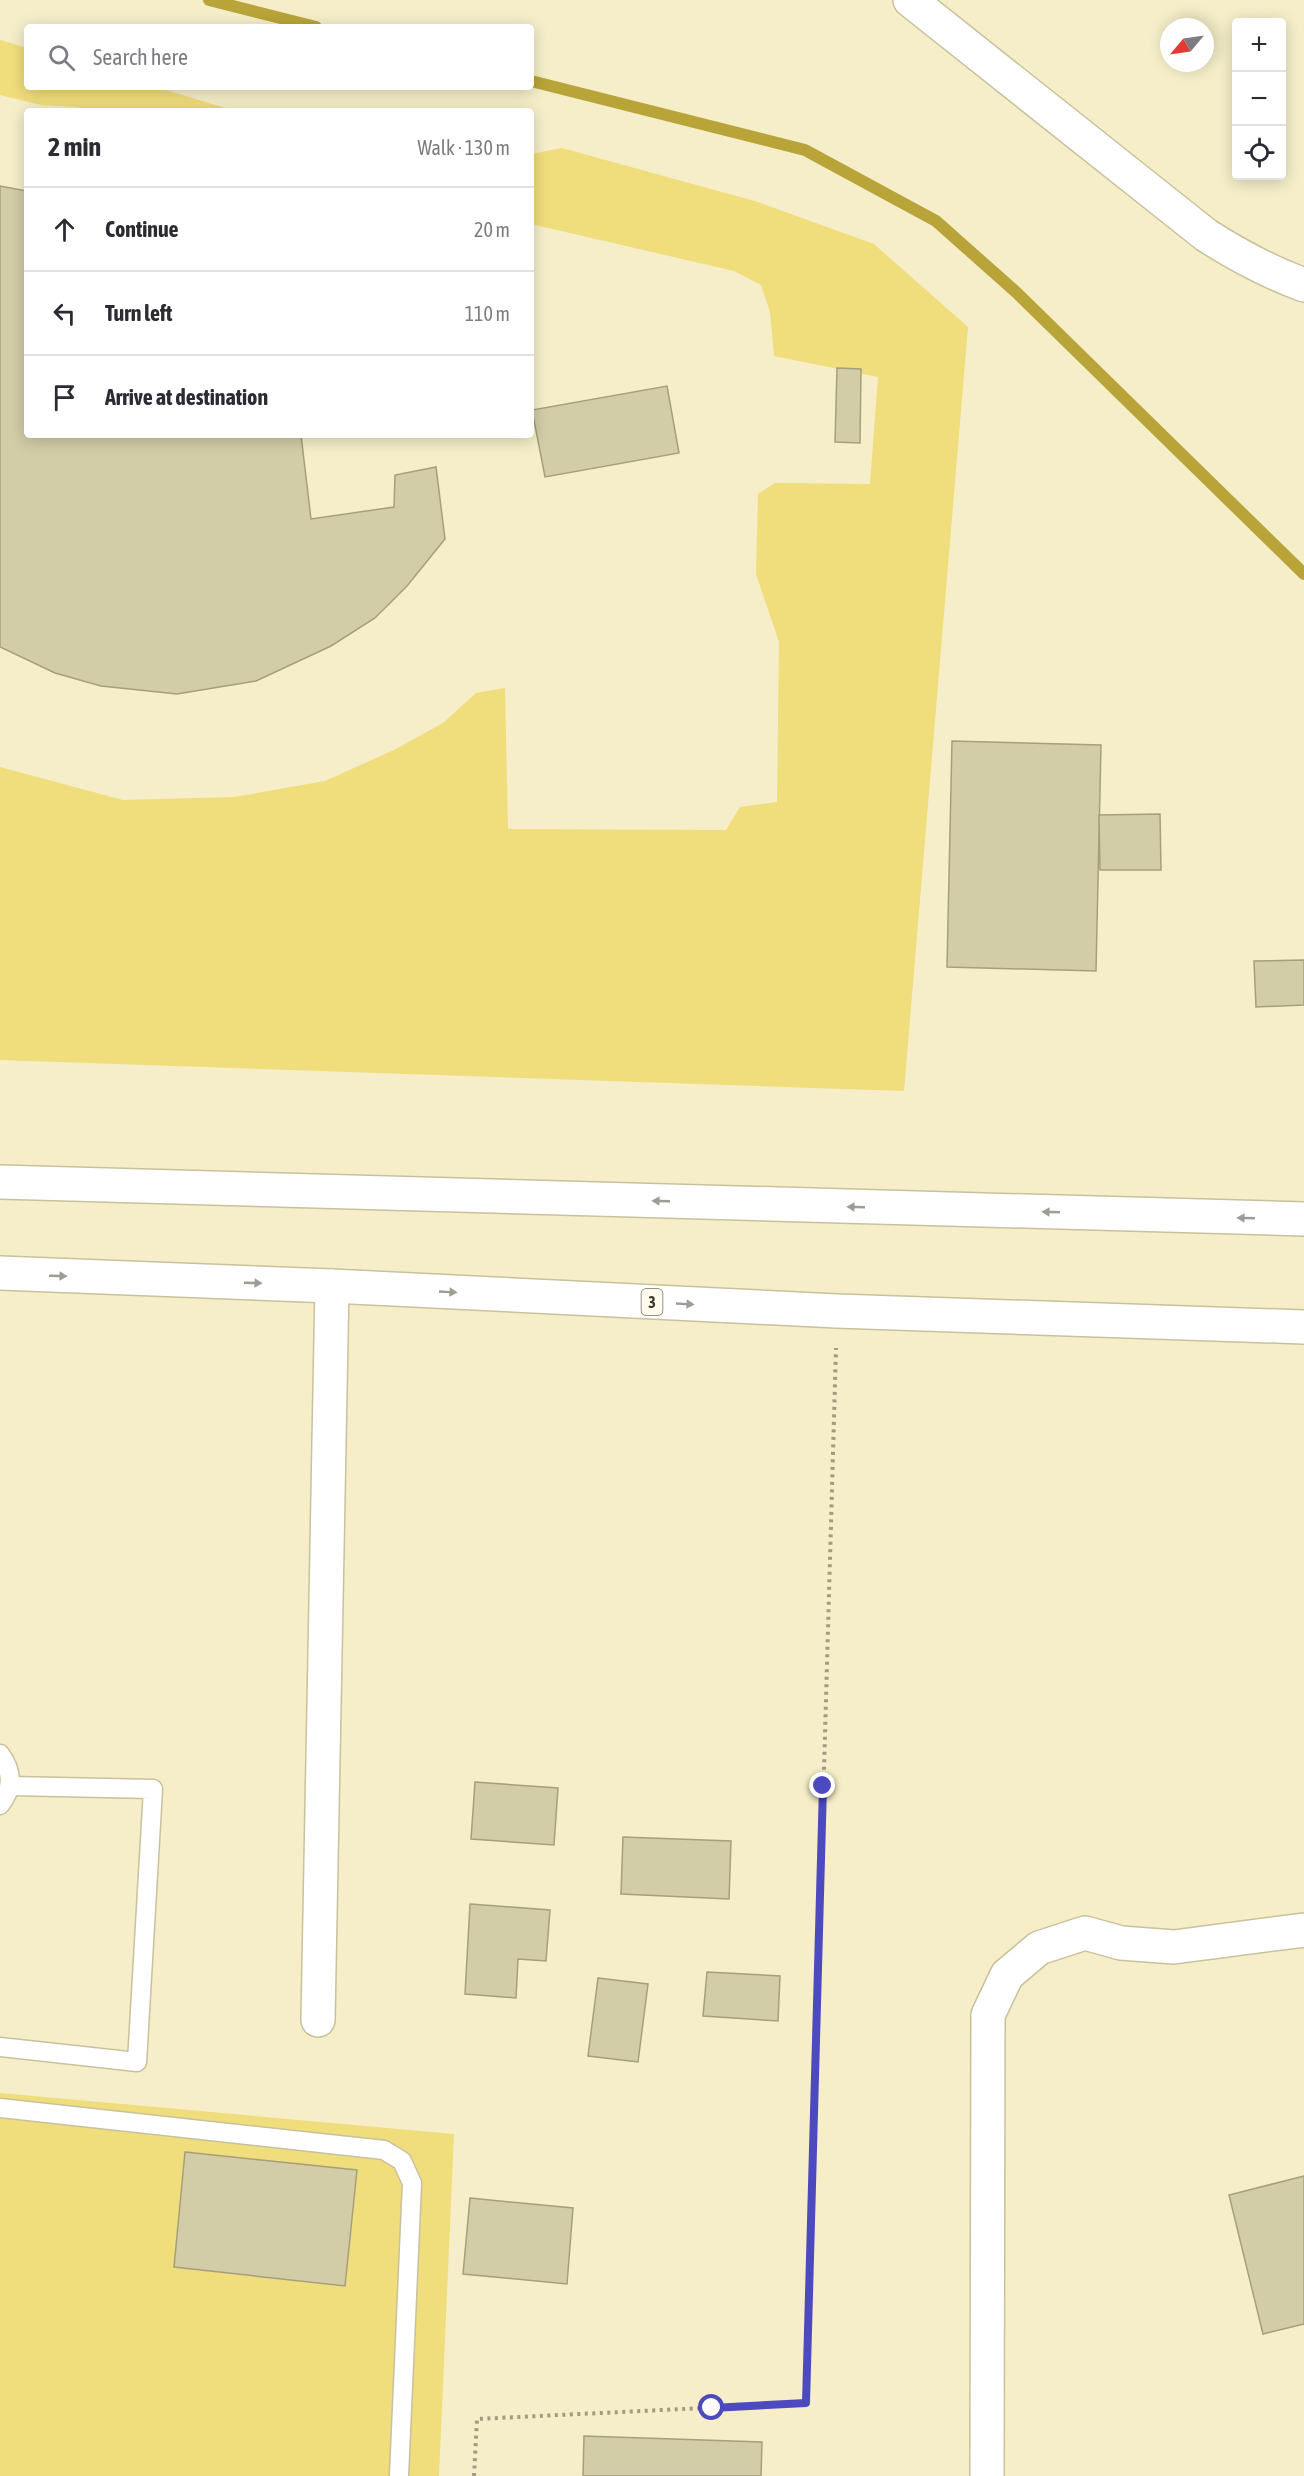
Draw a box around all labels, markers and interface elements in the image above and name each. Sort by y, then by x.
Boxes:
north arrow [1160,18,1214,72]
map controls [1232,18,1286,180]
button: + [1232,18,1286,72]
search box [24,24,534,90]
icon: search [45,41,78,74]
text: Search here [93,44,188,70]
button: − [1232,72,1286,126]
button: locate [1232,126,1286,180]
text: 2 min [48,132,101,162]
text: Walk · 130 m [418,136,510,159]
icon: ahead [48,213,81,246]
text: Continue [105,216,179,242]
text: 20 m [474,218,510,241]
icon: left [48,297,81,330]
text: Turn left [105,300,172,326]
text: 110 m [465,302,510,325]
icon: arrive [48,381,81,414]
text: Arrive at destination [105,384,268,410]
one-way arrow [651,1197,670,1206]
one-way arrow [846,1202,865,1212]
one-way arrow [1041,1208,1060,1217]
one-way arrow [1236,1213,1255,1222]
one-way arrow [49,1271,68,1280]
one-way arrow [244,1279,263,1288]
one-way arrow [439,1288,458,1297]
road number: 3 [642,1289,662,1315]
one-way arrow [675,1299,694,1308]
route end [809,1772,835,1798]
route start [698,2394,724,2420]

